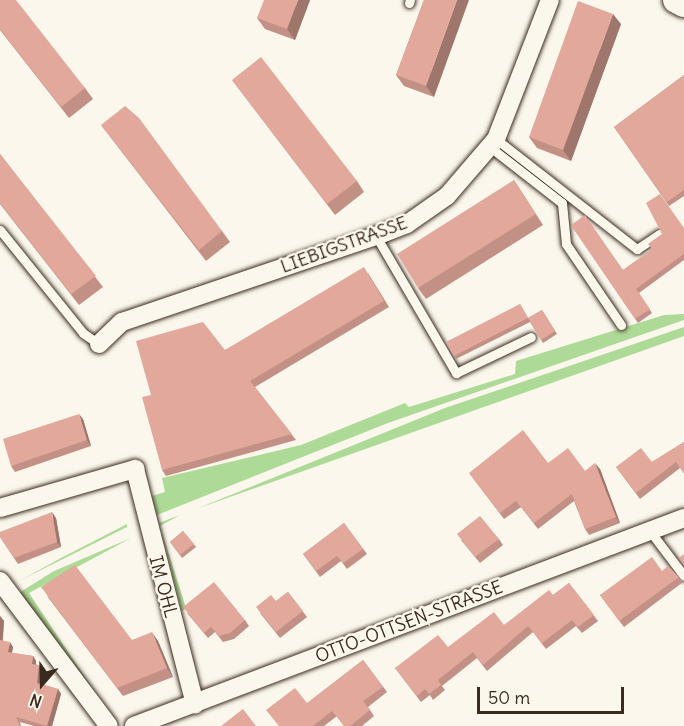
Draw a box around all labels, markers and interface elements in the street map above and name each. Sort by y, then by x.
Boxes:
street label: LIEBIGSTRASSE [278,212,410,278]
street label: IM OHL [144,554,182,620]
street label: OTTO-OTTSEN-STRASSE [312,576,506,668]
north arrow [12,654,72,714]
scale bar [480,675,627,713]
text: 50 m [488,686,530,709]
text: N [27,690,44,712]

